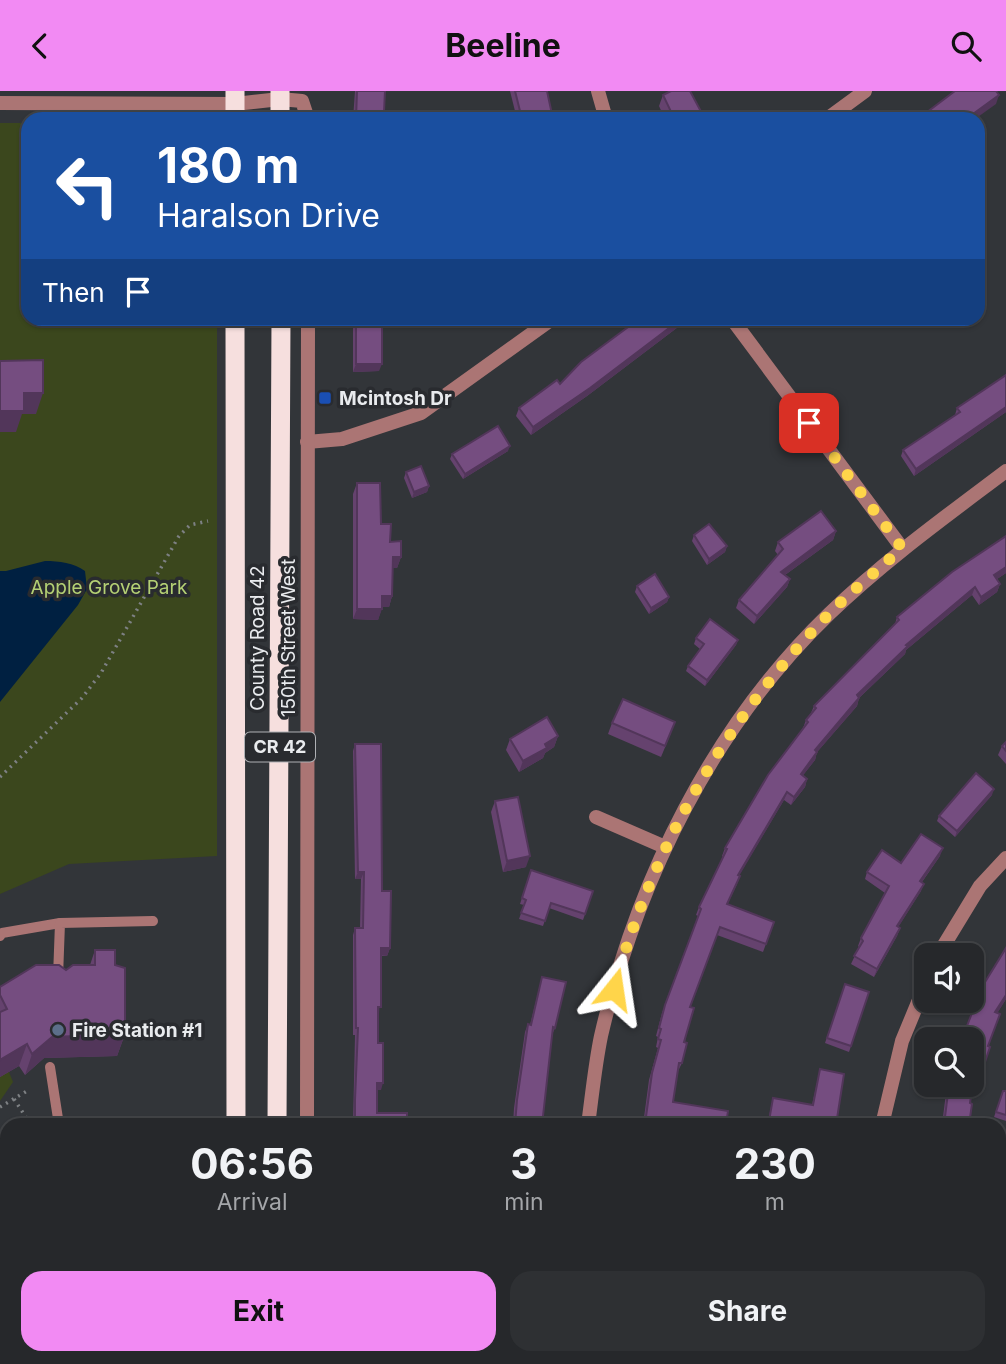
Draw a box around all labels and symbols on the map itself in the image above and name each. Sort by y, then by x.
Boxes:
place label: Mcintosh Dr [339,387,452,410]
marker: Mcintosh Dr [317,390,333,406]
pin [779,393,839,453]
street label: 150th Street West [277,559,300,717]
street label: County Road 42 [246,565,269,711]
park label: Apple Grove Park [31,576,188,599]
road number: CR 42 [245,733,315,761]
position arrow [577,952,651,1026]
place label: Fire Station #1 [72,1019,203,1042]
marker: Fire Station #1 [50,1022,66,1038]

